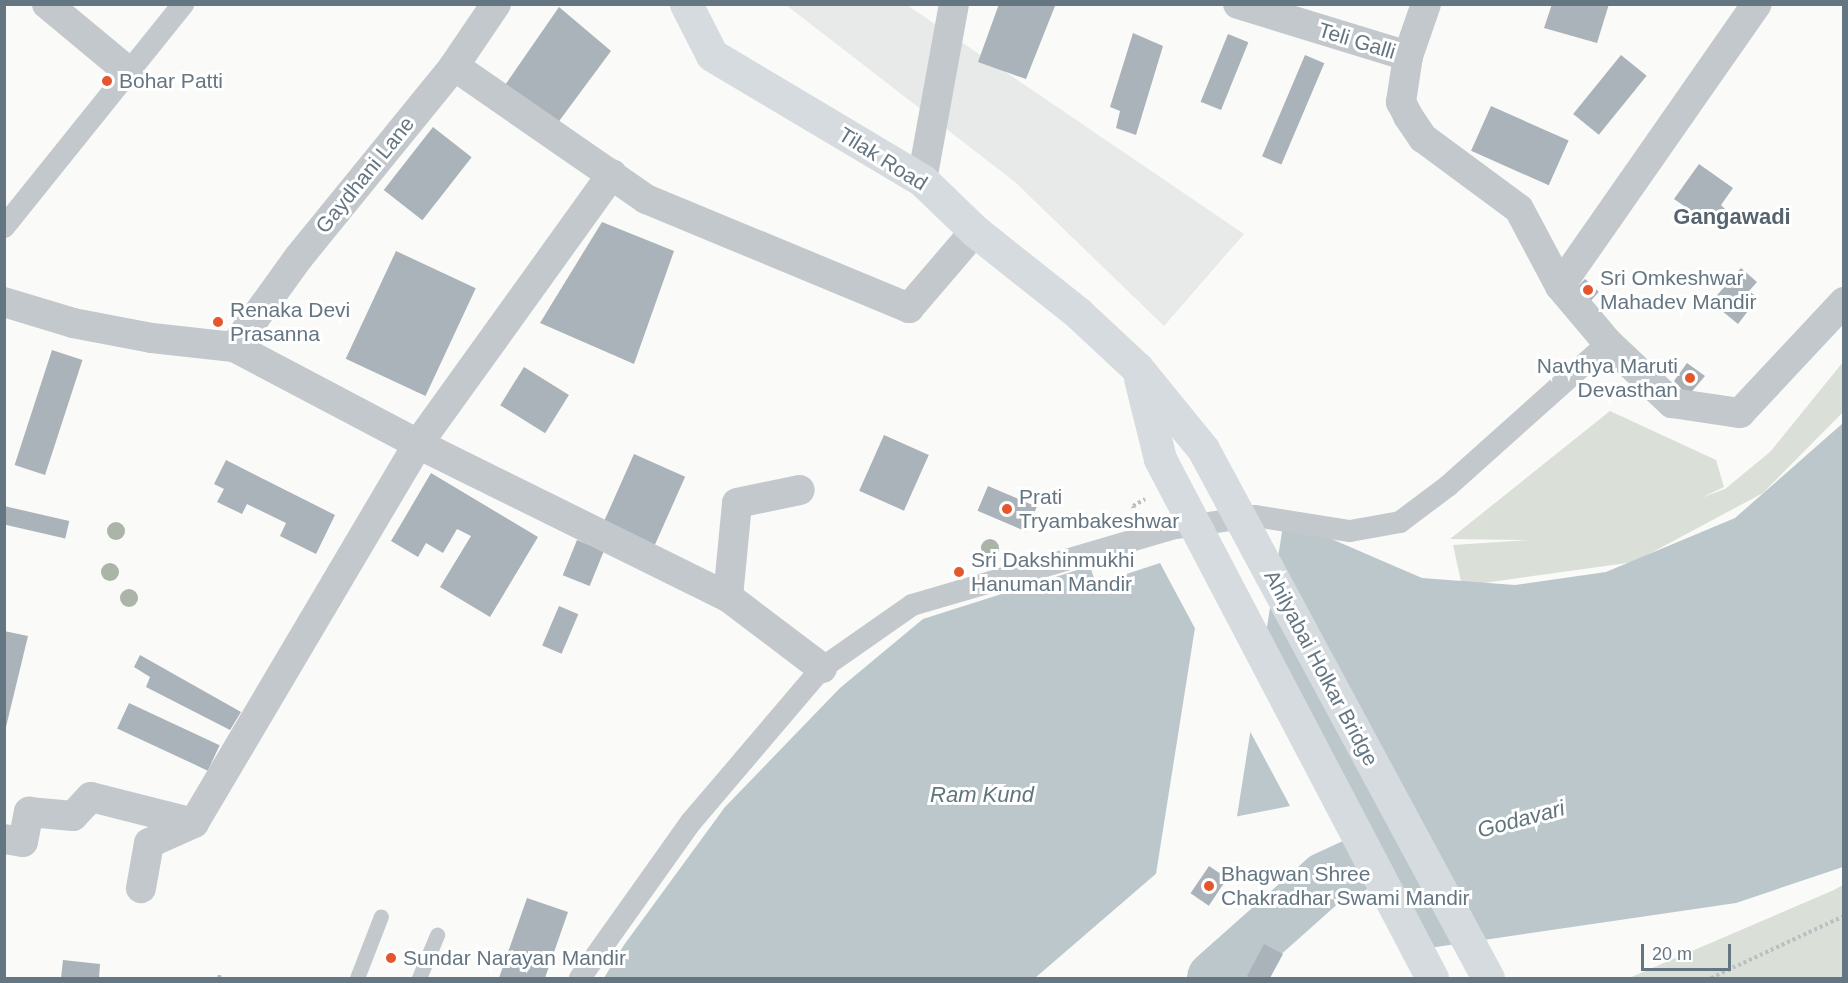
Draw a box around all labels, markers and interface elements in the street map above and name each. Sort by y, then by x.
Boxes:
street label: Teli Galli [1315,17,1399,65]
place label: Bohar Patti [119,68,223,94]
marker: Bohar Patti [100,74,114,88]
street label: Gaydhani Lane [310,112,420,238]
street label: Tilak Road [834,122,932,196]
district label: Gangawadi [1673,204,1791,230]
place label: Sri Omkeshwar Mahadev Mandir [1600,265,1756,315]
marker: Sri Omkeshwar Mahadev Mandir [1581,283,1595,297]
place label: Renaka Devi Prasanna [230,297,350,347]
marker: Renaka Devi Prasanna [211,315,225,329]
place label: Navthya Maruti Devasthan [1537,353,1678,403]
marker: Navthya Maruti Devasthan [1683,371,1697,385]
place label: Prati Tryambakeshwar [1019,484,1179,534]
marker: Prati Tryambakeshwar [1000,502,1014,516]
place label: Sri Dakshinmukhi Hanuman Mandir [971,547,1134,597]
marker: Sri Dakshinmukhi Hanuman Mandir [952,565,966,579]
street label: Ahilyabai Holkar Bridge [1259,566,1383,770]
water label: Ram Kund [930,782,1034,808]
water label: Godavari [1474,795,1568,843]
place label: Bhagwan Shree Chakradhar Swami Mandir [1221,861,1470,911]
marker: Bhagwan Shree Chakradhar Swami Mandir [1202,879,1216,893]
scale bar [1644,932,1734,970]
text: 20 m [1652,944,1692,964]
place label: Sundar Narayan Mandir [403,945,626,971]
marker: Sundar Narayan Mandir [384,951,398,965]

